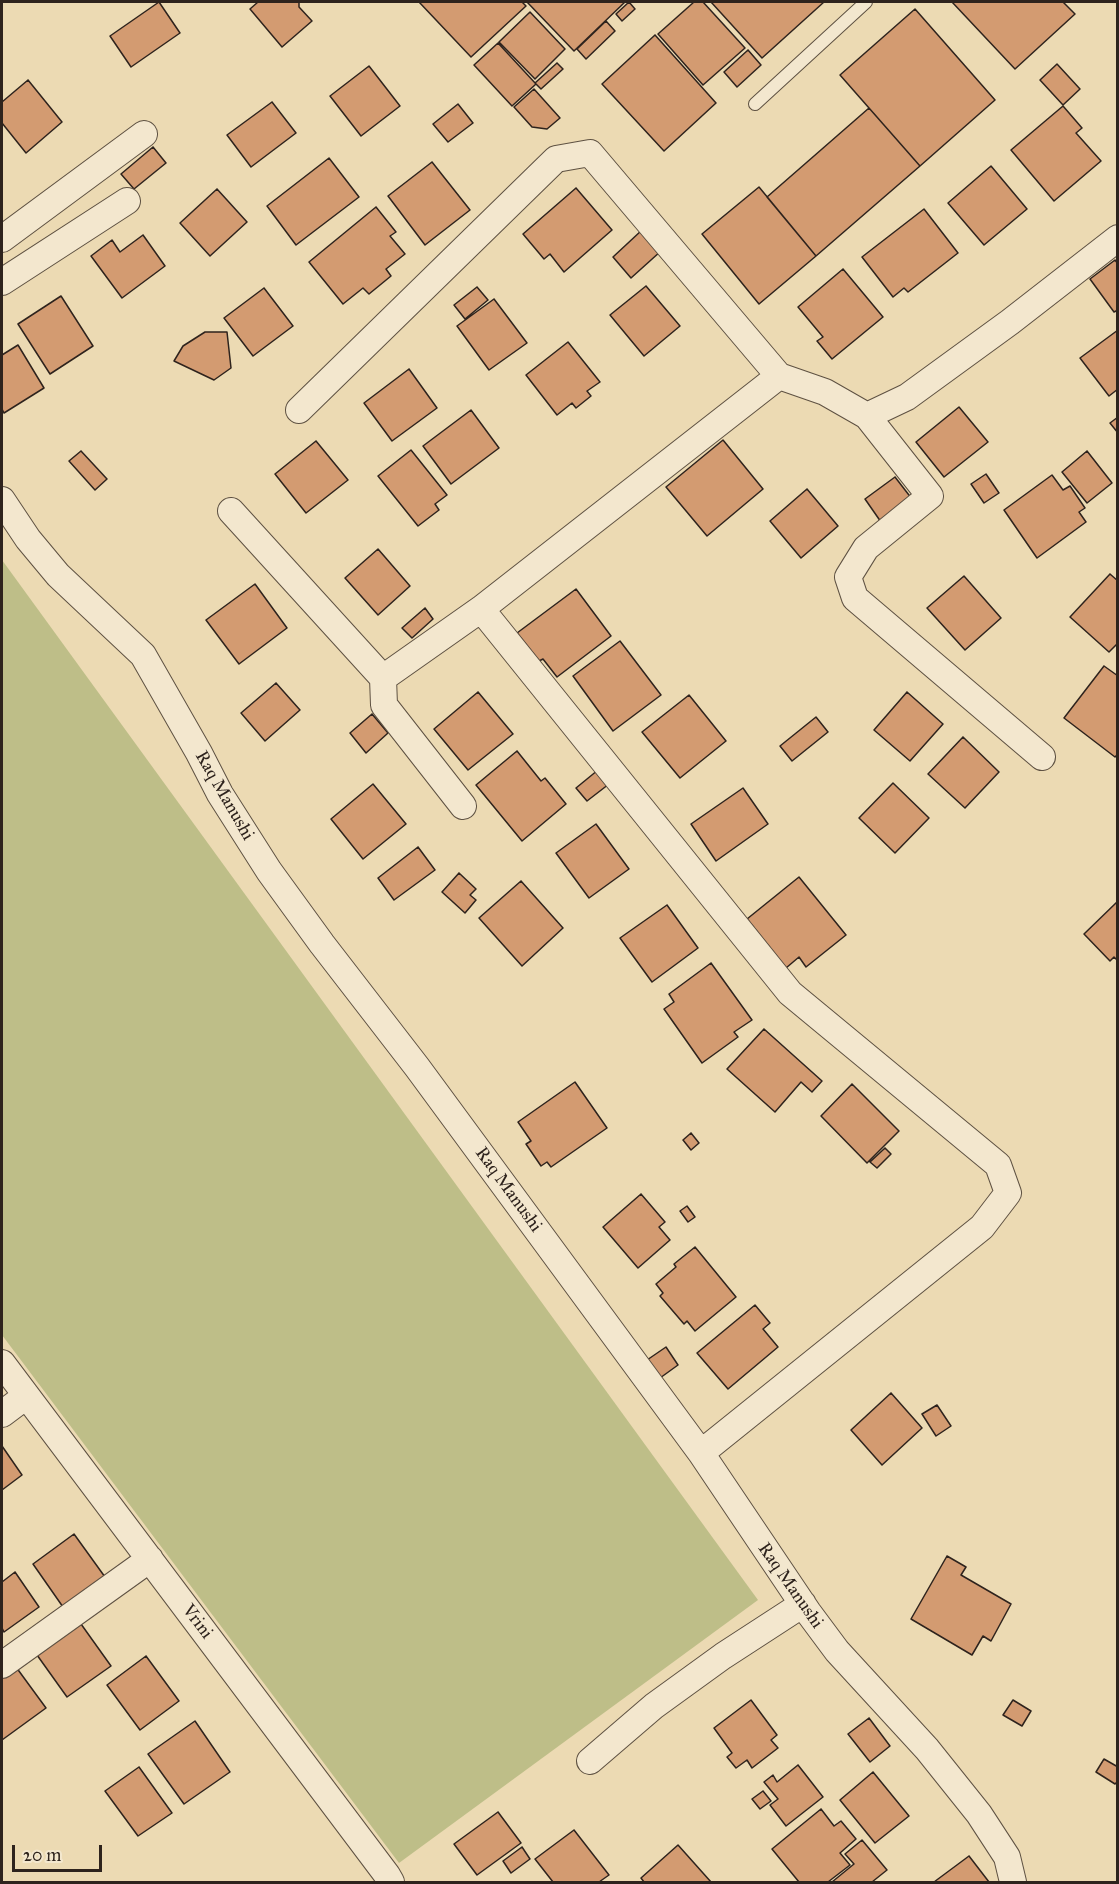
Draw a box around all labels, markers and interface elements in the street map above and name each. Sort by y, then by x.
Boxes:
street label: Raq Manushi [190,747,258,845]
street label: Raq Manushi [470,1143,546,1237]
street label: Raq Manushi [753,1539,827,1633]
street label: Vrini [177,1600,217,1644]
scale bar [15,1833,105,1871]
text: 20 m [23,1844,61,1866]

